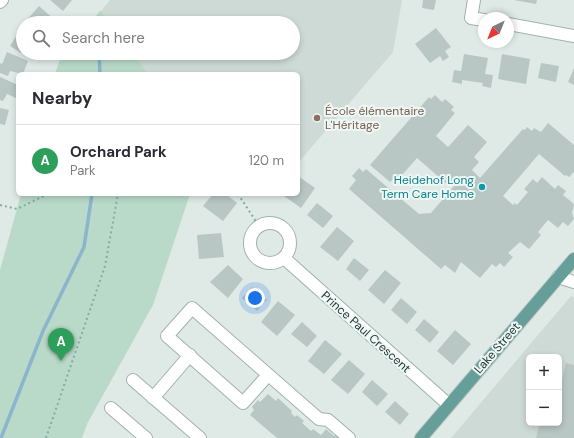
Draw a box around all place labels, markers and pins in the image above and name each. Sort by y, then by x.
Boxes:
place label: École élémentaire L'Héritage [325,103,424,133]
marker: École élémentaire L'Héritage [312,113,322,123]
place label: Heidehof Long Term Care Home [381,172,474,202]
marker: Heidehof Long Term Care Home [477,182,487,192]
pin: A [48,328,74,361]

